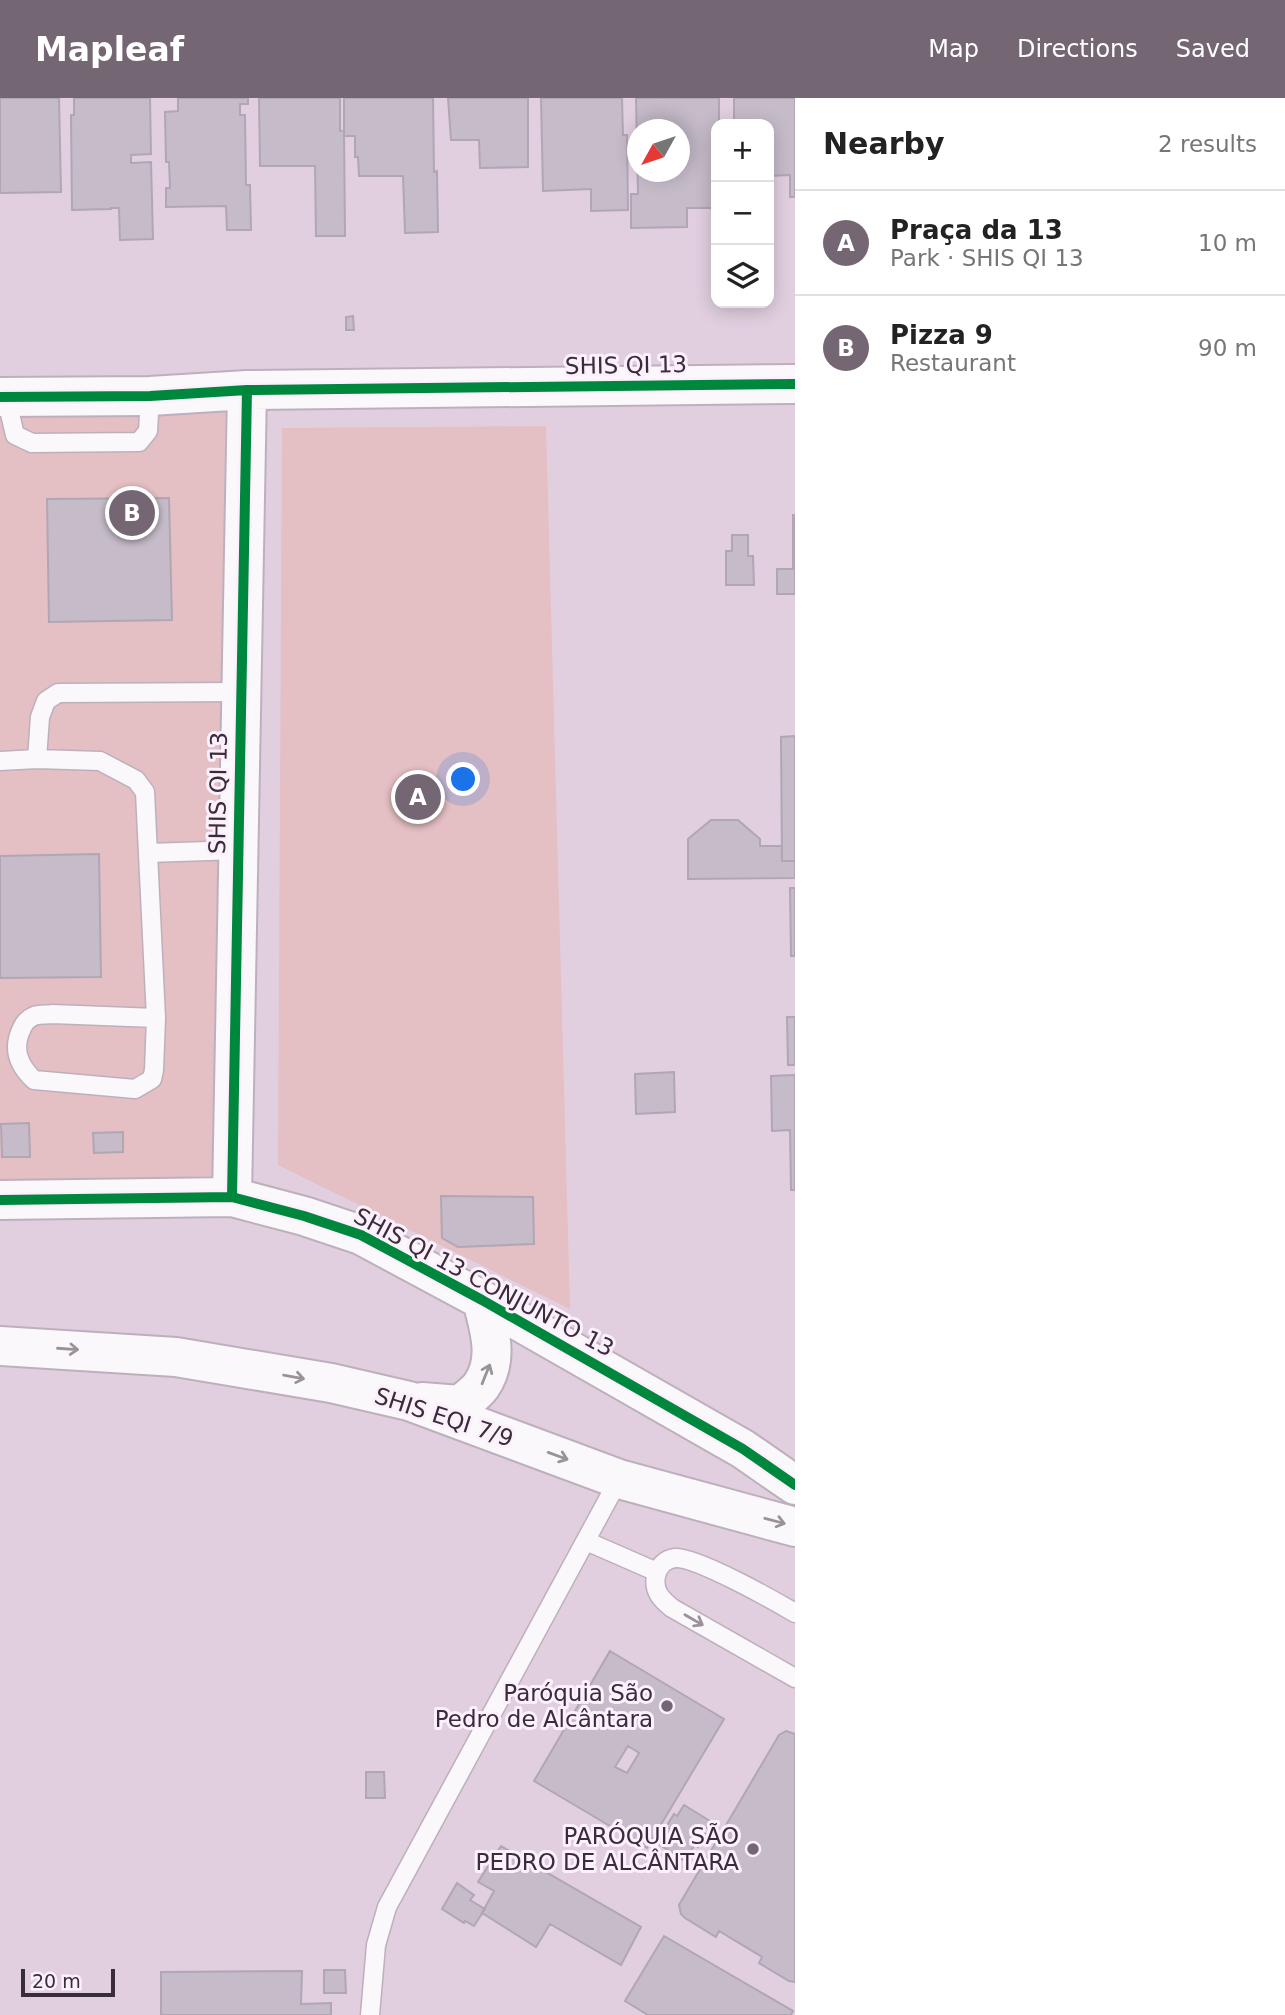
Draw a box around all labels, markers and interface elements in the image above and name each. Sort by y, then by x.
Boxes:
text: Mapleaf [35,30,184,69]
text: Map [928,35,979,63]
text: Directions [1017,35,1138,63]
text: Saved [1176,35,1250,63]
north arrow [627,119,690,182]
map controls [711,119,774,308]
button: + [711,119,774,182]
text: Nearby [823,126,945,161]
text: 2 results [1158,131,1257,157]
button: − [711,182,774,245]
text: Praça da 13 [890,215,1063,245]
text: A [837,230,855,256]
text: 10 m [1198,230,1257,256]
button: layers [711,245,774,308]
text: Park · SHIS QI 13 [890,245,1084,271]
text: Pizza 9 [890,320,993,350]
text: B [837,335,855,361]
text: 90 m [1198,335,1257,361]
text: Restaurant [890,350,1016,376]
street label: SHIS QI 13 [565,351,687,379]
pin: B [109,487,155,539]
street label: SHIS QI 13 [204,732,232,854]
your location [446,762,480,796]
pin: A [395,771,441,823]
street label: SHIS QI 13 CONJUNTO 13 [350,1202,618,1362]
one-way arrow [56,1343,79,1356]
one-way arrow [481,1363,494,1385]
one-way arrow [282,1371,305,1384]
street label: SHIS EQI 7/9 [371,1382,517,1452]
one-way arrow [546,1451,568,1463]
one-way arrow [764,1516,786,1529]
one-way arrow [684,1613,704,1627]
place label: Paróquia São Pedro de Alcântara [435,1680,653,1732]
marker: Paróquia São Pedro de Alcântara [659,1698,675,1714]
place label: PARÓQUIA SÃO PEDRO DE ALCÂNTARA [476,1822,739,1875]
marker: PARÓQUIA SÃO PEDRO DE ALCÂNTARA [745,1841,761,1857]
scale bar [21,1966,116,1998]
text: 20 m [32,1970,81,1992]

